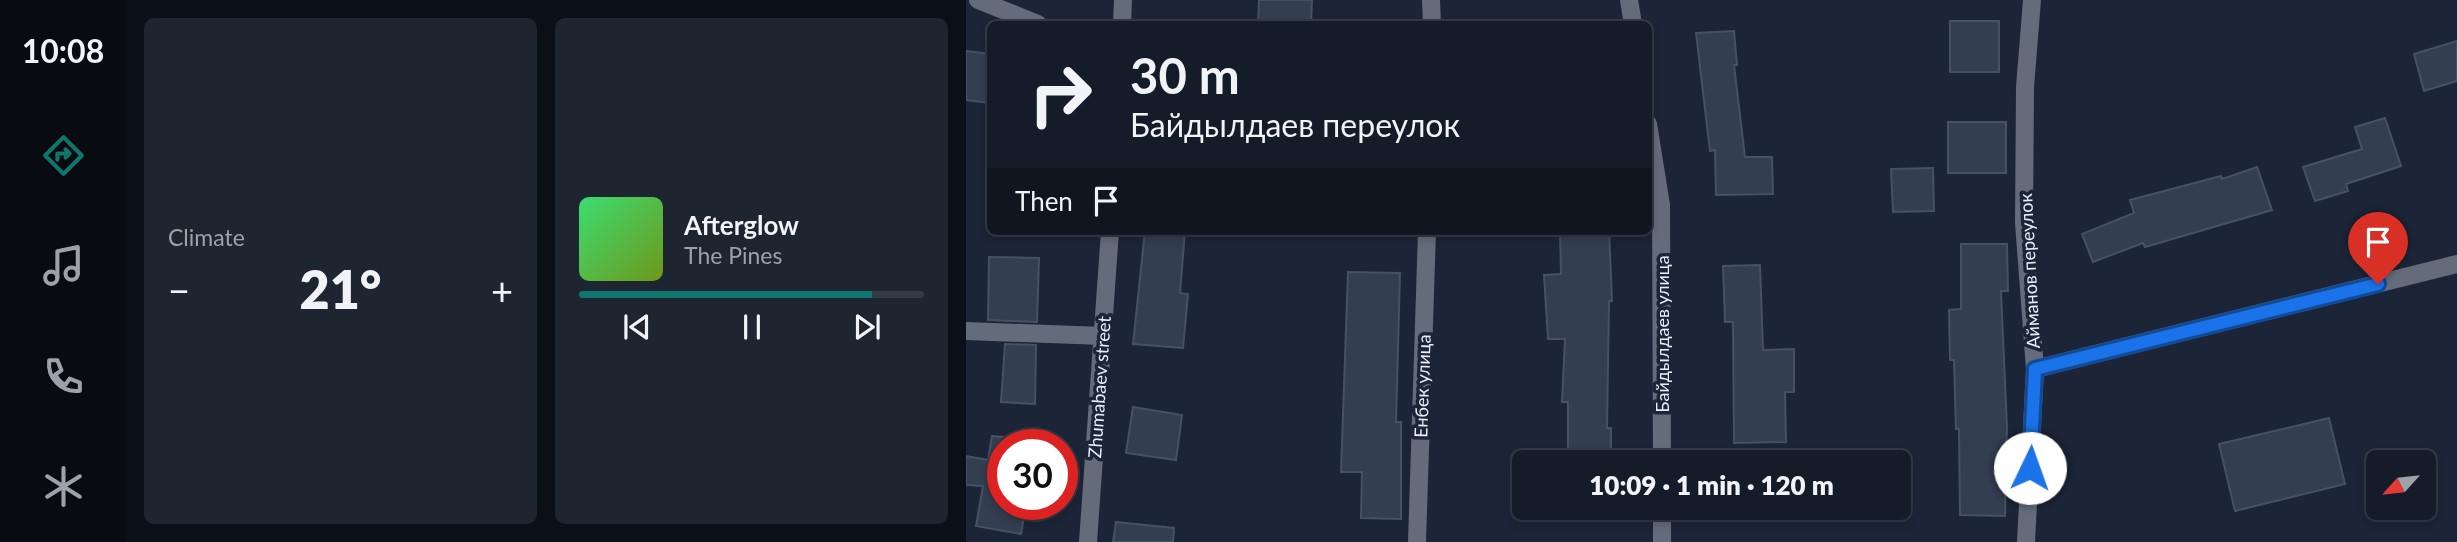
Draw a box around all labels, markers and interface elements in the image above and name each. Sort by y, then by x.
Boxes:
text: 10:08 [22,31,104,70]
text: 30 m [1130,46,1240,104]
icon: right [1015,49,1106,140]
text: Байдылдаев переулок [1130,105,1460,144]
icon: directions [39,131,88,180]
icon: arrive [1087,182,1125,220]
text: Then [1015,185,1073,217]
street label: Айманов переулок [2014,192,2044,349]
text: Afterglow [684,209,799,241]
pin [2348,212,2408,284]
text: Climate [168,223,245,251]
icon: arrive [2359,223,2397,261]
icon: music [39,241,88,290]
text: The Pines [684,241,782,269]
street label: Байдылдаев улица [1651,255,1673,413]
text: 21° [300,258,381,320]
text: − [168,267,190,313]
text: + [491,267,513,313]
icon: previous [618,308,656,346]
icon: pause [733,308,771,346]
icon: next [848,308,886,346]
street label: Zhumabaev street [1083,315,1115,459]
street label: Енбек улица [1409,334,1435,438]
icon: phone [39,352,88,401]
speed limit sign: 30 [987,429,1078,520]
position arrow [1993,431,2067,505]
north arrow [2366,450,2436,520]
map controls [2366,450,2436,520]
icon: climate [39,462,88,511]
text: 10:09 · 1 min · 120 m [1589,469,1834,501]

